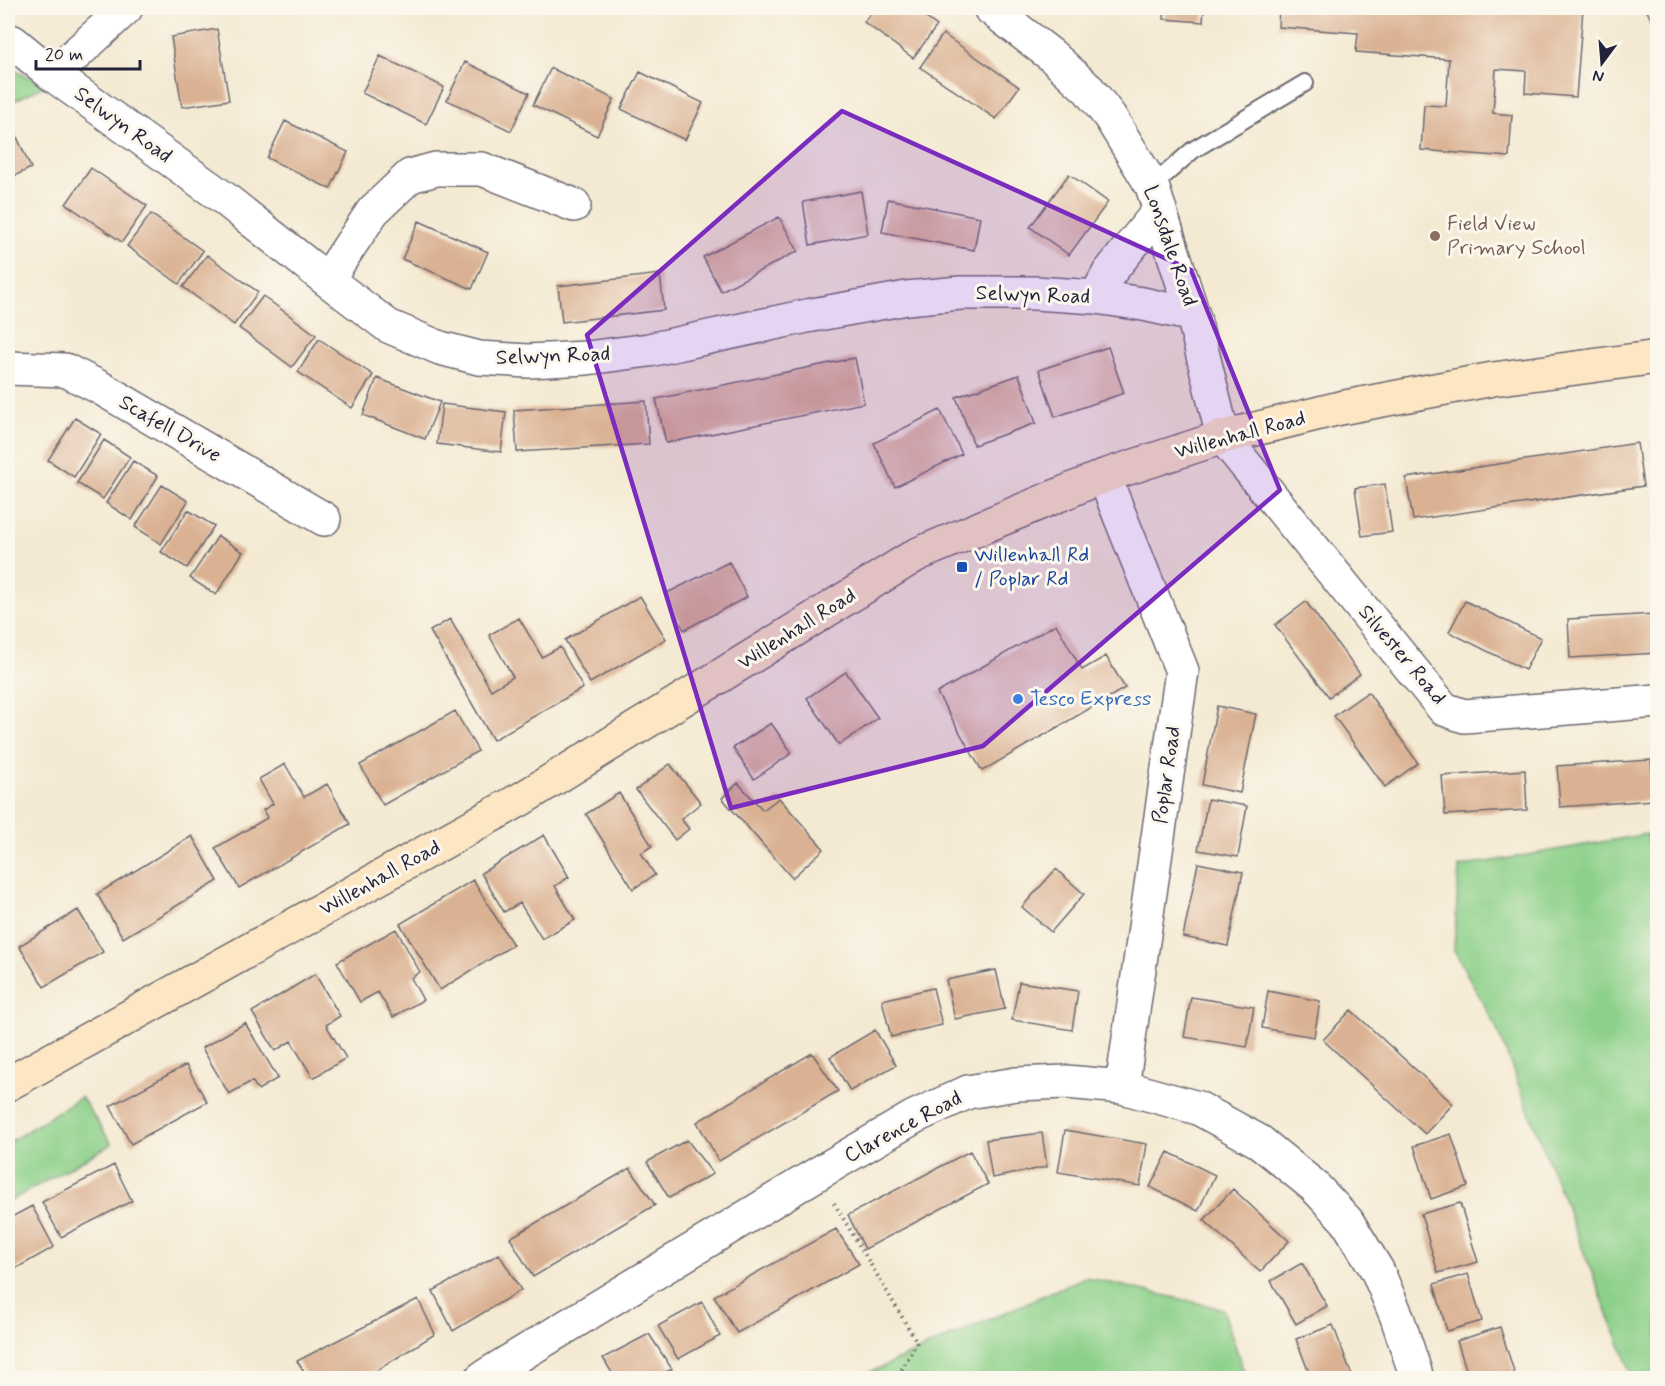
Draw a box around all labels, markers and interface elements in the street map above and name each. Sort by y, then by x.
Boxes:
scale bar [36,33,140,71]
north arrow [1572,33,1632,93]
text: 20 m [45,43,83,67]
text: N [1590,64,1606,88]
street label: Selwyn Road [68,80,178,170]
street label: Lonsdale Road [1136,182,1204,310]
place label: Field View Primary School [1447,210,1586,262]
marker: Field View Primary School [1428,229,1442,243]
street label: Selwyn Road [975,279,1091,311]
street label: Selwyn Road [495,340,611,372]
street label: Scafell Drive [114,388,226,470]
street label: Willenhall Road [1171,404,1309,466]
place label: Willenhall Rd / Poplar Rd [974,541,1089,593]
marker: Willenhall Rd / Poplar Rd [955,560,969,574]
street label: Willenhall Road [733,582,861,676]
street label: Silvester Road [1352,599,1452,711]
place label: Tesco Express [1030,685,1151,713]
marker: Tesco Express [1011,692,1025,706]
street label: Poplar Road [1146,724,1188,826]
street label: Willenhall Road [314,833,446,923]
street label: Clarence Road [839,1084,967,1170]

